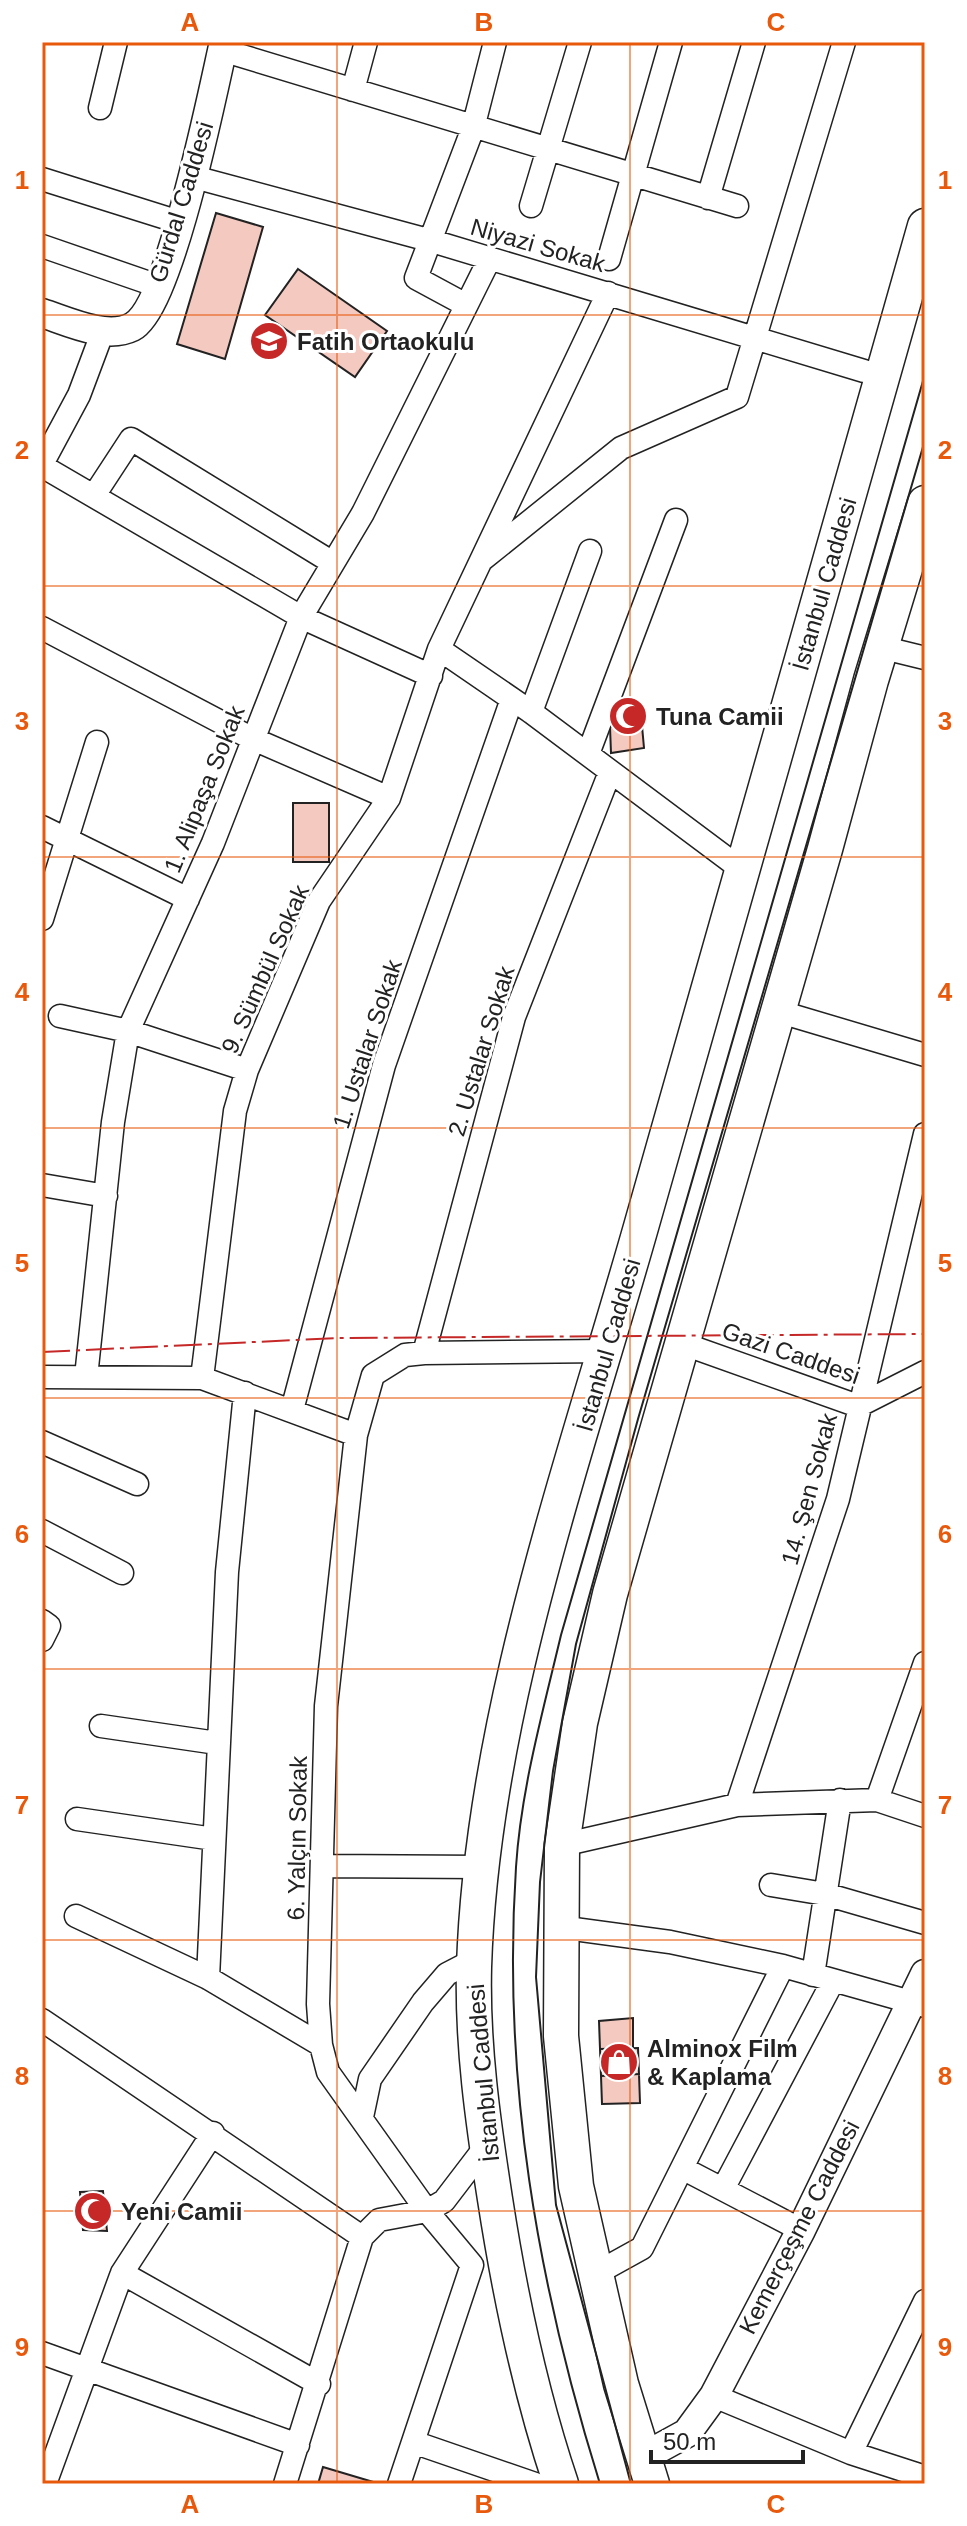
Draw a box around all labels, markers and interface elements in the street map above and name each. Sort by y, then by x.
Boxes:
text: A [181,7,200,37]
text: B [475,7,493,37]
text: C [767,7,786,37]
street label: Gürdal Caddesi [144,118,218,286]
text: 1 [15,165,29,195]
text: 1 [938,165,952,195]
street label: Niyazi Sokak [468,213,609,277]
school or university icon: Fatih Ortaokulu [248,320,290,362]
place label: Fatih Ortaokulu [297,328,474,355]
text: 2 [15,435,29,465]
text: 2 [938,435,952,465]
street label: İstanbul Caddesi [786,494,862,674]
mosque icon: Tuna Camii [607,695,649,737]
street label: 1. Alipaşa Sokak [158,701,250,876]
place label: Tuna Camii [656,703,784,730]
text: 3 [15,706,29,736]
text: 3 [938,706,952,736]
street label: 9. Sümbül Sokak [216,880,315,1057]
street label: 1. Ustalar Sokak [327,955,407,1132]
street label: 2. Ustalar Sokak [442,962,520,1139]
text: 4 [15,977,30,1007]
text: 4 [938,977,953,1007]
text: 5 [15,1248,29,1278]
text: 5 [938,1248,952,1278]
street label: İstanbul Caddesi [570,1255,646,1435]
street label: Gazi Caddesi [718,1317,864,1389]
street label: 14. Şen Sokak [776,1409,842,1568]
text: 6 [15,1519,29,1549]
text: 6 [938,1519,952,1549]
street label: 6. Yalçın Sokak [282,1755,312,1920]
text: 7 [15,1790,29,1820]
text: 7 [938,1790,952,1820]
street label: İstanbul Caddesi [462,1983,504,2163]
place label: Alminox Film & Kaplama [647,2035,798,2090]
shop icon: Alminox Film & Kaplama [598,2041,640,2083]
text: 8 [15,2061,29,2091]
text: 8 [938,2061,952,2091]
street label: Kemerçeşme Caddesi [733,2116,865,2338]
mosque icon: Yeni Camii [72,2190,114,2232]
place label: Yeni Camii [121,2198,242,2225]
text: 9 [15,2332,29,2362]
text: 9 [938,2332,952,2362]
scale bar [651,2414,803,2464]
text: 50 m [663,2428,716,2455]
text: A [181,2489,200,2519]
text: B [475,2489,493,2519]
text: C [767,2489,786,2519]

